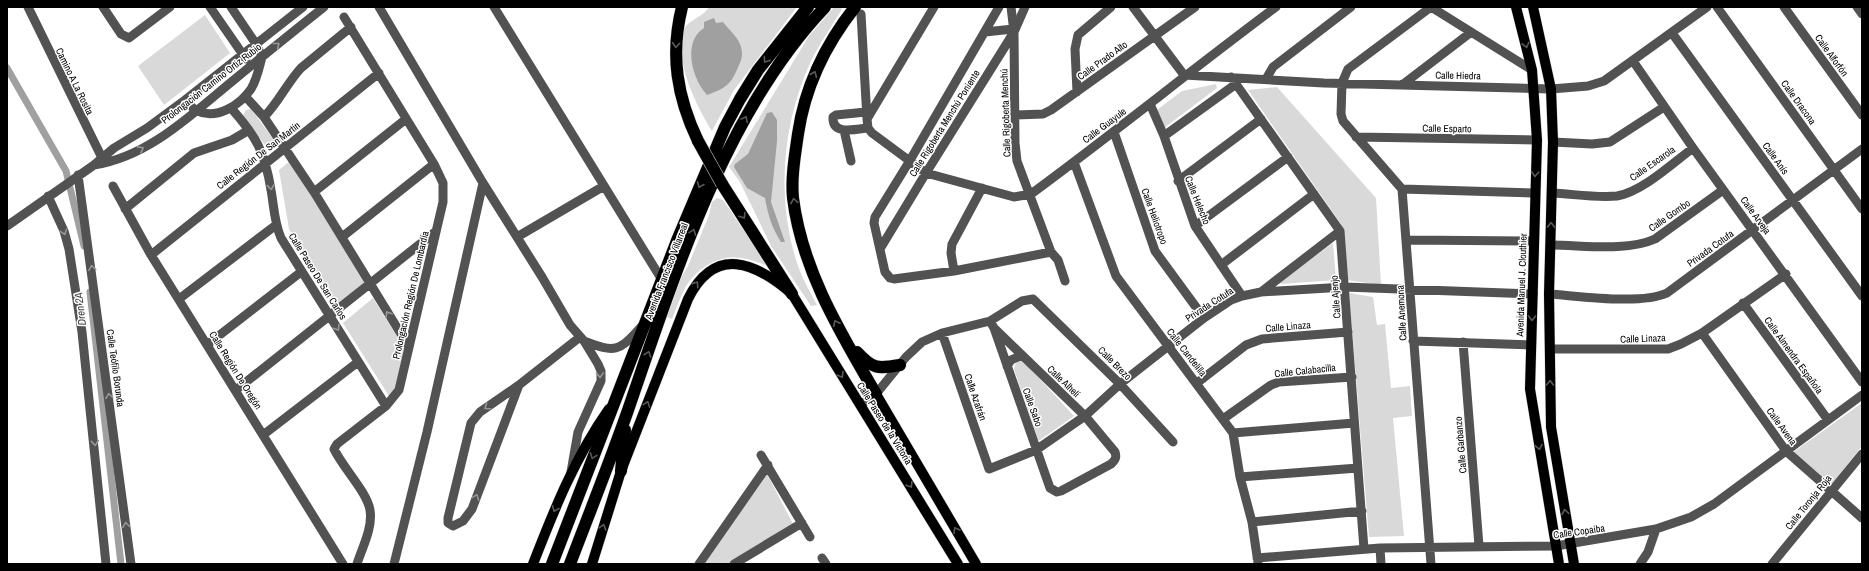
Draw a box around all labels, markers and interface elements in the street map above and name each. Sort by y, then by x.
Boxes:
street label: Calle Alforfón [1812,32,1851,79]
street label: Calle Prado Alto [1075,38,1130,83]
street label: Prolongación Camino Ortiz Rubio [159,40,264,127]
one-way arrow [671,42,680,48]
one-way arrow [1521,42,1529,48]
one-way arrow [273,43,280,50]
street label: Camino A La Rosita [53,46,97,117]
one-way arrow [764,55,771,62]
street label: Calle Rigoberta Menchú Poniente [906,67,983,179]
street label: Calle Rigoberta Menchú [997,69,1014,157]
street label: Calle Hiedra [1435,69,1481,82]
one-way arrow [809,70,817,77]
street label: Calle Dracona [1778,77,1819,127]
street label: Calle Guayule [1080,104,1129,146]
one-way arrow [741,116,748,123]
street label: Calle Región De San Martín [214,119,303,192]
street label: Calle Esparto [1422,122,1472,135]
street label: Calle Anís [1759,140,1792,177]
street label: Calle Escarola [1627,143,1678,184]
one-way arrow [137,147,144,154]
one-way arrow [1531,171,1540,177]
street label: Calle Helecho [1182,174,1213,227]
one-way arrow [696,182,704,189]
one-way arrow [266,184,274,191]
street label: Calle Heliotropo [1138,186,1171,246]
street label: Calle Arveja [1737,194,1774,237]
street label: Calle Gombo [1646,196,1693,234]
one-way arrow [790,198,799,204]
one-way arrow [739,212,746,219]
street label: Avenida Francisco Villarreal [642,221,691,322]
one-way arrow [1547,222,1556,228]
street label: Privada Cotufa [1684,227,1737,270]
one-way arrow [59,228,67,235]
street label: Prolongación Región De Lombardía [389,229,432,361]
one-way arrow [689,229,697,236]
street label: Calle Paseo De San Carlos [286,230,350,322]
street label: Avenida Manuel J. Clouthier [1513,233,1530,338]
one-way arrow [88,265,97,271]
street label: Calle Ajenjo [1327,274,1343,319]
one-way arrow [691,282,698,289]
street label: Privada Cotufa [1183,284,1236,325]
street label: Calle Anemona [1394,284,1409,341]
water label: Dren 2A [71,292,89,326]
one-way arrow [385,311,393,318]
street label: Calle Almendra Española [1761,314,1826,397]
one-way arrow [1528,315,1536,321]
street label: Calle Linaza [1265,318,1312,335]
one-way arrow [833,320,841,328]
one-way arrow [332,324,340,331]
street label: Calle Candelilla [1164,326,1210,379]
street label: Calle Teófilo Borunda [104,328,127,408]
street label: Calle Región De Oregón [206,329,265,412]
street label: Calle Linaza [1620,331,1666,346]
street label: Calle Brezo [1095,344,1135,383]
one-way arrow [643,350,651,357]
street label: Calle Calabacilla [1274,361,1337,380]
street label: Calle Alhelí [1044,362,1083,401]
one-way arrow [837,371,844,378]
one-way arrow [596,372,605,379]
street label: Calle Azafrán [961,372,990,422]
street label: Calle Paseo de la Victoria [854,380,915,467]
one-way arrow [1546,380,1554,386]
street label: Calle Sabo [1020,386,1046,429]
one-way arrow [105,393,114,400]
one-way arrow [642,401,650,408]
one-way arrow [484,402,491,410]
street label: Calle Avena [1764,405,1800,448]
street label: Calle Garbanzo [1452,416,1469,474]
one-way arrow [90,440,99,447]
one-way arrow [1534,444,1543,450]
one-way arrow [589,452,597,459]
street label: Calle Toronja Roja [1782,472,1835,532]
one-way arrow [906,481,913,488]
one-way arrow [471,494,479,501]
one-way arrow [552,505,560,513]
one-way arrow [1561,509,1570,515]
street label: Calle Copaiba [1552,521,1606,542]
one-way arrow [122,522,131,528]
one-way arrow [598,523,607,530]
one-way arrow [954,527,961,534]

